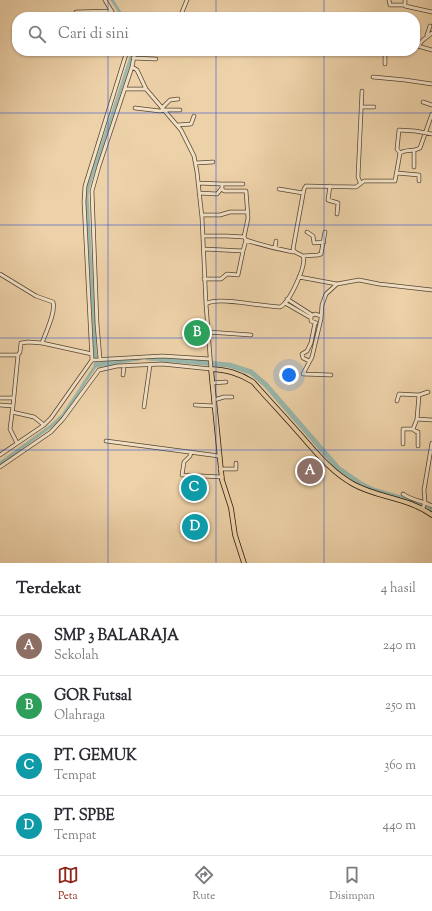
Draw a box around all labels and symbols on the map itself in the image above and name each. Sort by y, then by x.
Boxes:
pin: B [184,318,210,348]
your location [279,365,299,385]
pin: A [297,456,323,486]
pin: C [181,473,207,503]
pin: D [182,512,208,542]

